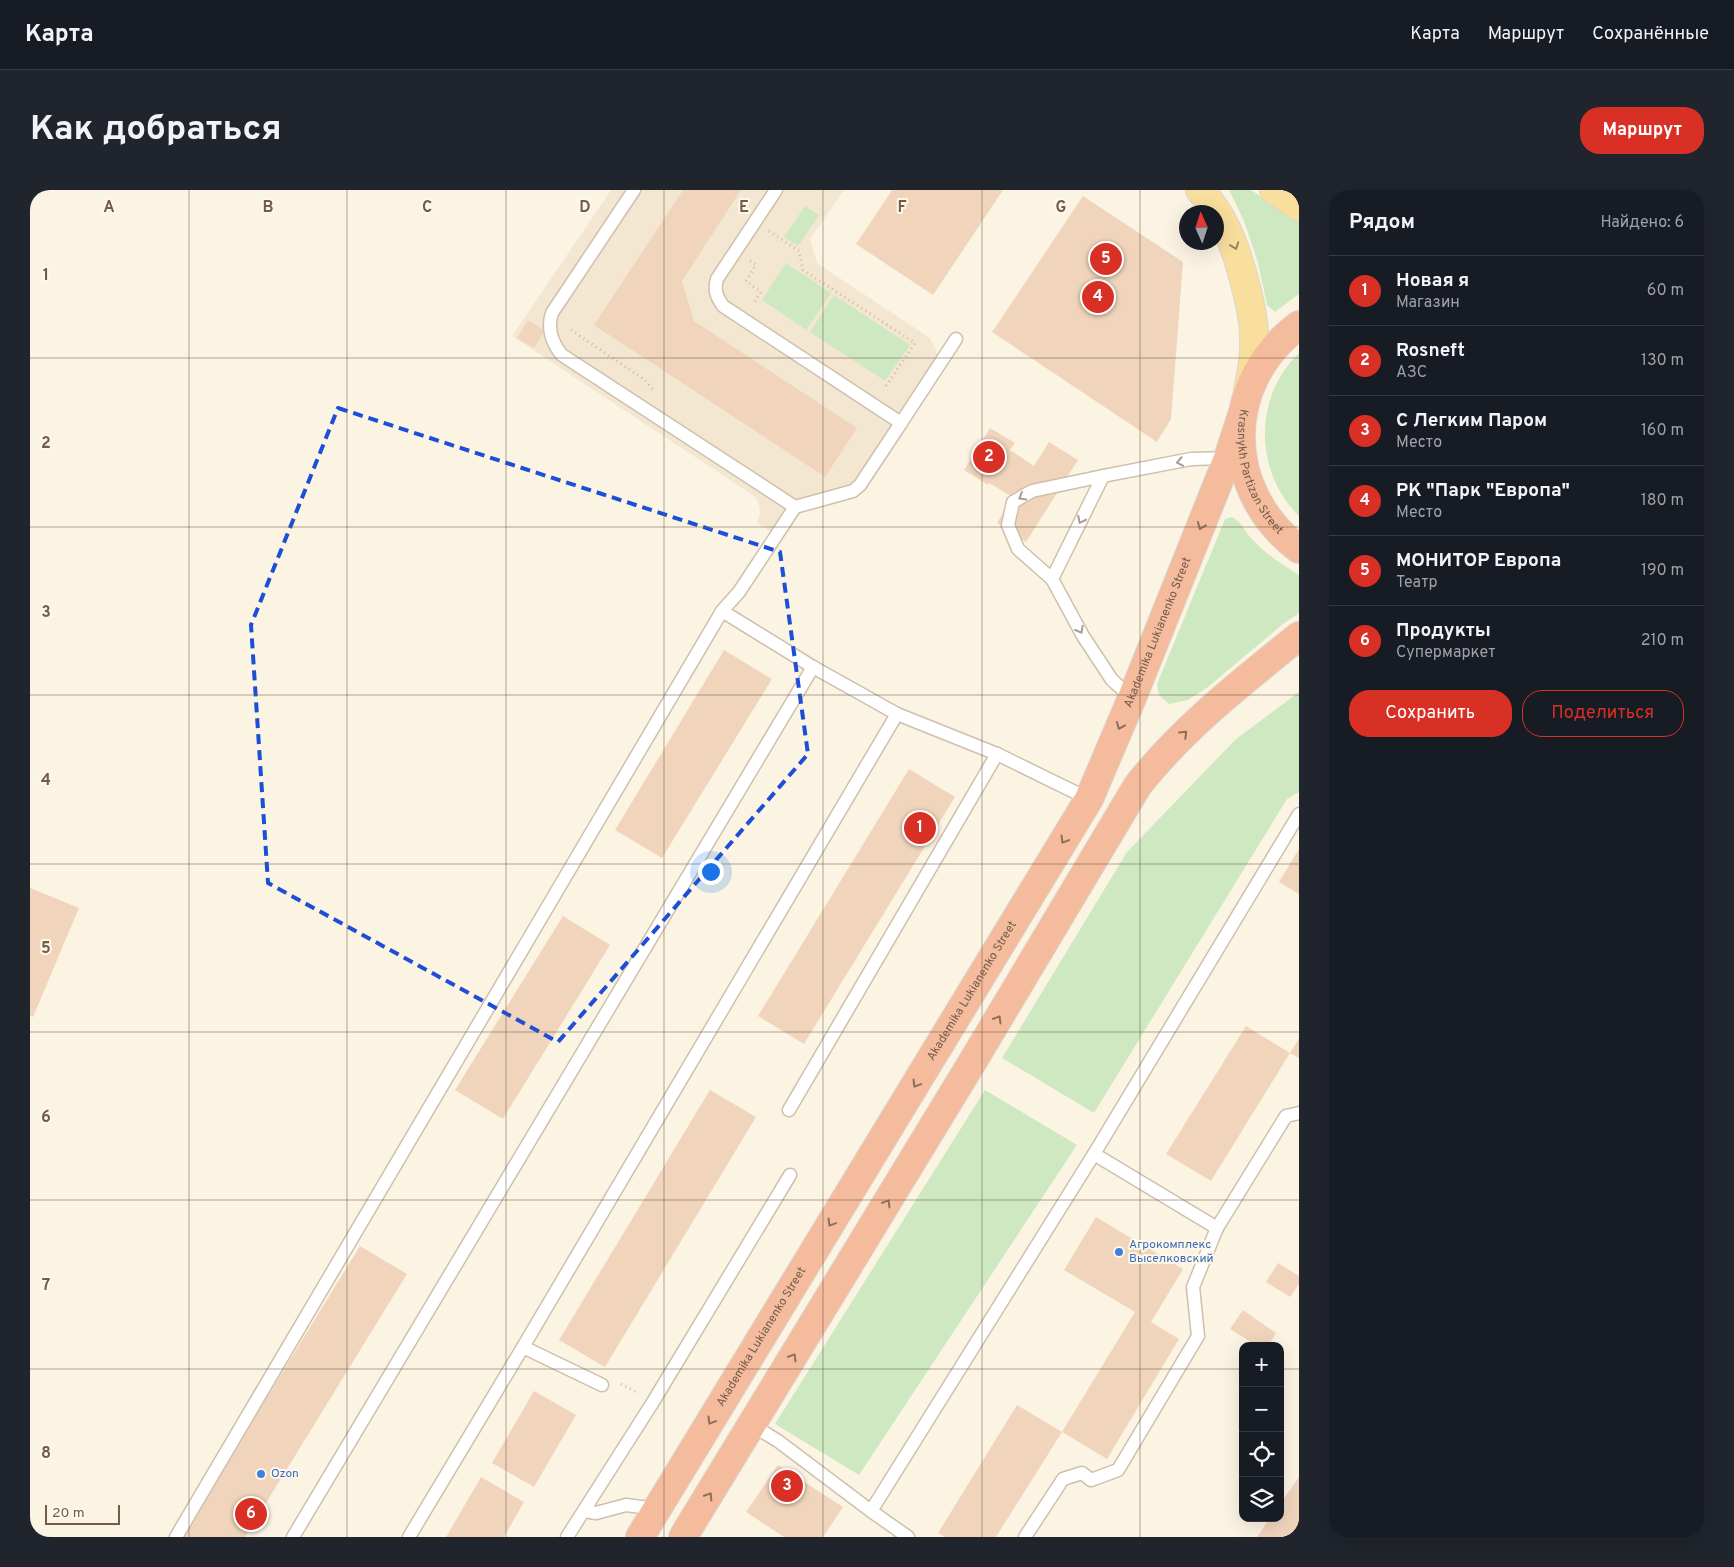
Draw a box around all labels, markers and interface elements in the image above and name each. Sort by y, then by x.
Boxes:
text: Карта [25,20,94,50]
text: Карта [1410,23,1460,46]
text: Маршрут [1488,23,1564,46]
text: Сохранённые [1592,23,1709,46]
button: Маршрут [1580,107,1704,154]
text: Как добраться [30,108,282,152]
text: A [103,198,115,218]
text: B [262,198,274,218]
text: C [422,198,432,218]
text: D [579,198,591,218]
text: E [739,198,749,218]
text: F [897,198,907,218]
text: G [1056,198,1066,218]
north arrow [1179,205,1224,250]
text: Рядом [1349,209,1415,236]
text: Найдено: 6 [1601,213,1684,233]
pin: 5 [1090,240,1122,278]
one-way arrow [1229,241,1239,250]
text: 1 [43,266,49,286]
text: Новая я [1396,269,1469,293]
pin: 4 [1082,278,1114,316]
text: 1 [1362,281,1368,301]
text: 60 m [1647,281,1684,301]
text: Магазин [1396,293,1460,313]
text: Rosneft [1396,339,1465,363]
text: 2 [1360,351,1370,371]
text: 130 m [1641,351,1684,371]
text: АЗС [1396,363,1427,383]
street label: Krasnykh Partizan Street [1233,408,1287,538]
text: С Легким Паром [1396,409,1547,433]
text: 3 [1360,421,1370,441]
text: 160 m [1641,421,1684,441]
text: Место [1396,433,1442,453]
text: 2 [41,434,51,454]
pin: 2 [973,438,1005,476]
one-way arrow [1175,456,1184,466]
text: РК "Парк "Европа" [1396,479,1570,503]
one-way arrow [1018,491,1027,501]
text: 4 [1360,491,1370,511]
text: 180 m [1641,491,1684,511]
text: Место [1396,503,1442,523]
one-way arrow [1077,515,1087,524]
one-way arrow [1196,521,1207,530]
text: МОНИТОР Европа [1396,549,1561,573]
street label: Akademika Lukianenko Street [1121,555,1195,710]
text: 5 [1360,561,1370,581]
text: 190 m [1641,561,1684,581]
text: Театр [1396,573,1438,593]
text: 3 [41,603,51,623]
text: Продукты [1396,619,1491,643]
one-way arrow [1074,624,1084,633]
text: 6 [1360,631,1370,651]
text: 210 m [1641,631,1684,651]
text: Супермаркет [1396,643,1496,663]
button: Сохранить [1349,690,1512,737]
button: Поделиться [1522,690,1684,737]
one-way arrow [1115,721,1126,730]
one-way arrow [1178,731,1187,740]
text: 4 [41,771,51,791]
pin: 1 [904,809,936,847]
one-way arrow [1060,835,1070,844]
your location [698,859,724,885]
street label: Akademika Lukianenko Street [923,918,1021,1064]
text: 5 [41,939,51,959]
one-way arrow [992,1015,1002,1024]
one-way arrow [912,1078,922,1087]
text: 6 [41,1108,51,1128]
one-way arrow [880,1200,890,1209]
one-way arrow [828,1217,838,1226]
place label: Агрокомплекс Выселковский [1129,1237,1214,1267]
marker: Агрокомплекс Выселковский [1113,1246,1125,1258]
street label: Akademika Lukianenko Street [713,1264,810,1410]
text: 7 [42,1276,50,1296]
map controls [1239,1342,1284,1522]
button: + [1239,1342,1284,1387]
one-way arrow [787,1353,797,1362]
button: − [1239,1387,1284,1432]
one-way arrow [707,1416,717,1425]
button: locate [1239,1432,1284,1477]
text: 8 [41,1444,51,1464]
place label: Ozon [271,1466,299,1482]
pin: 3 [771,1467,803,1505]
marker: Ozon [255,1468,267,1480]
button: layers [1239,1477,1284,1522]
one-way arrow [702,1492,712,1501]
pin: 6 [235,1495,267,1533]
scale bar [45,1502,120,1525]
text: 20 m [52,1505,85,1522]

